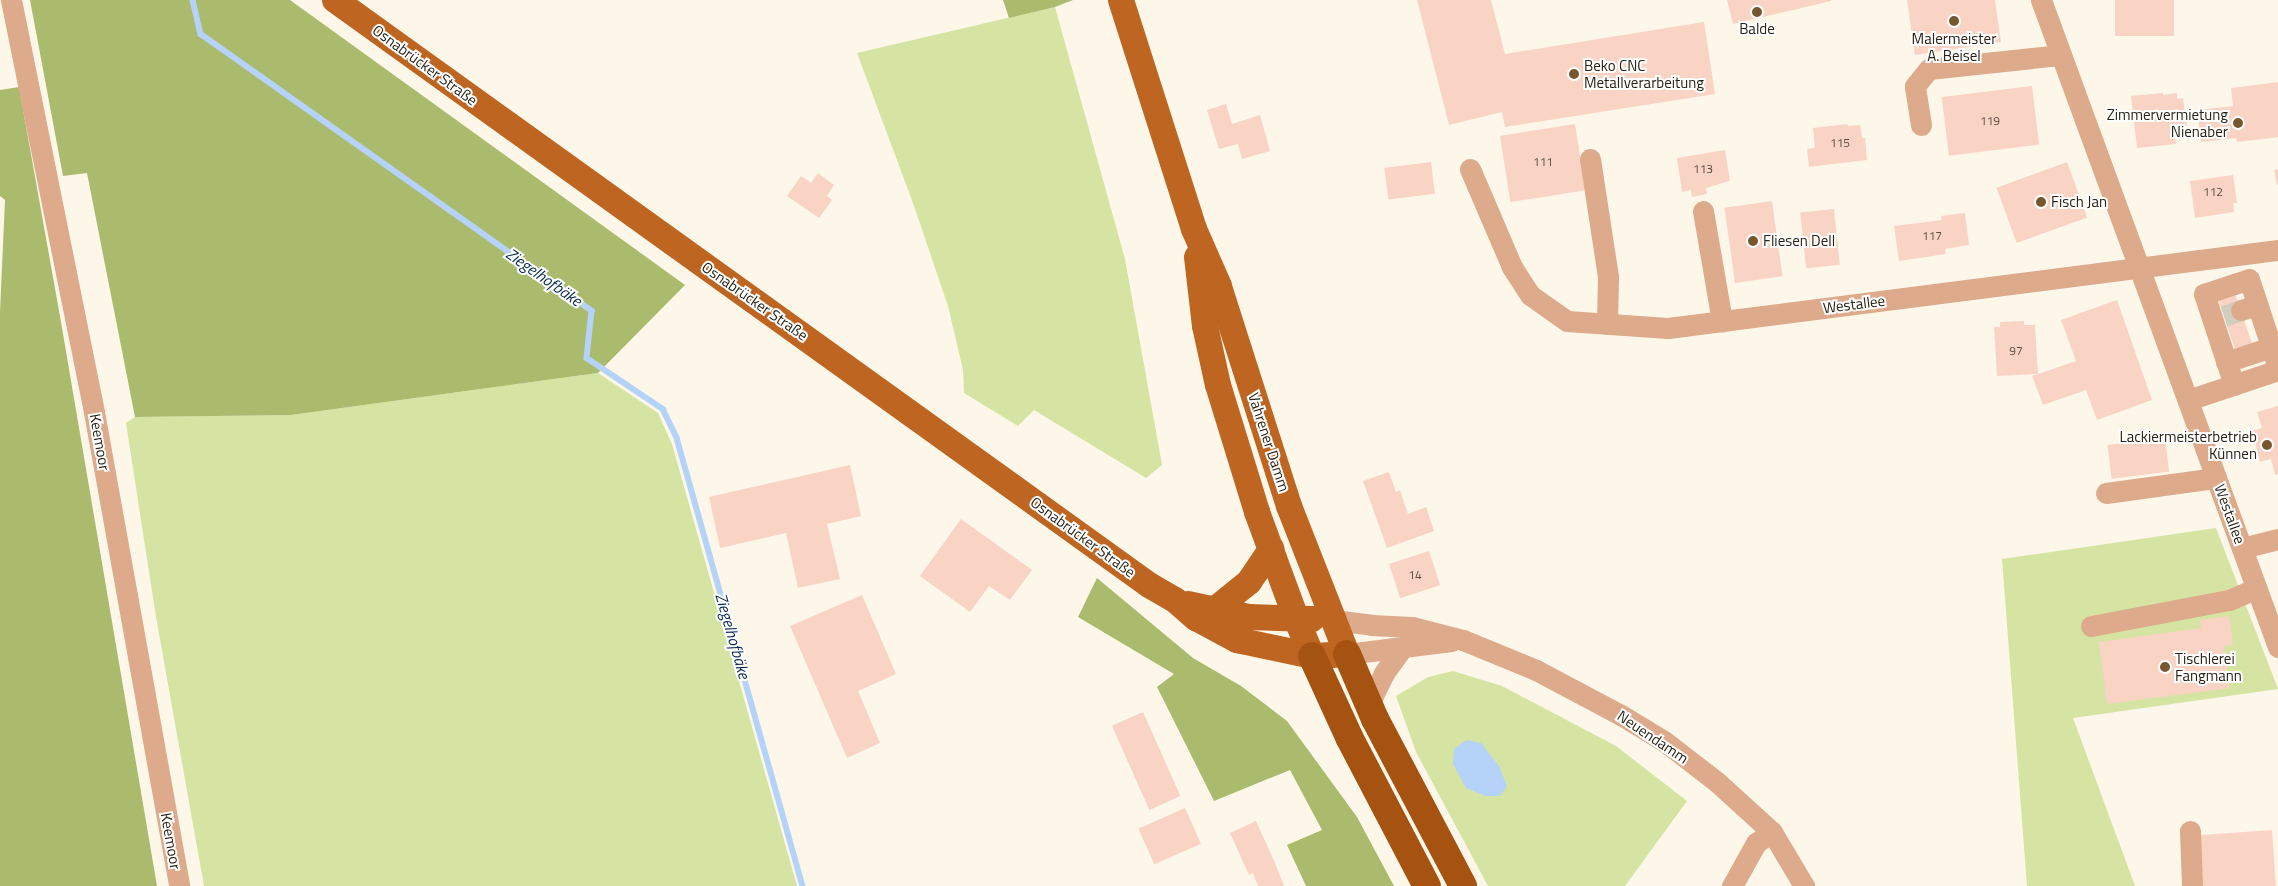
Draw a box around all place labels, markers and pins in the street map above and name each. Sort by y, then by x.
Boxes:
marker: Balde [1751,6,1763,18]
marker: Malermeister A. Beisel [1948,15,1960,27]
place label: Balde [1739,20,1775,38]
place label: Malermeister A. Beisel [1912,29,1996,64]
place label: Beko CNC Metallverarbeitung [1584,56,1704,91]
marker: Beko CNC Metallverarbeitung [1568,68,1580,80]
place label: Zimmervermietung Nienaber [2107,105,2228,140]
marker: Zimmervermietung Nienaber [2232,117,2244,129]
place label: Fisch Jan [2051,193,2107,211]
marker: Fisch Jan [2035,196,2047,208]
place label: Fliesen Dell [1763,232,1835,250]
marker: Fliesen Dell [1747,235,1759,247]
place label: Lackiermeisterbetrieb Künnen [2119,427,2257,462]
marker: Lackiermeisterbetrieb Künnen [2261,439,2273,451]
place label: Tischlerei Fangmann [2175,649,2242,684]
marker: Tischlerei Fangmann [2159,661,2171,673]

